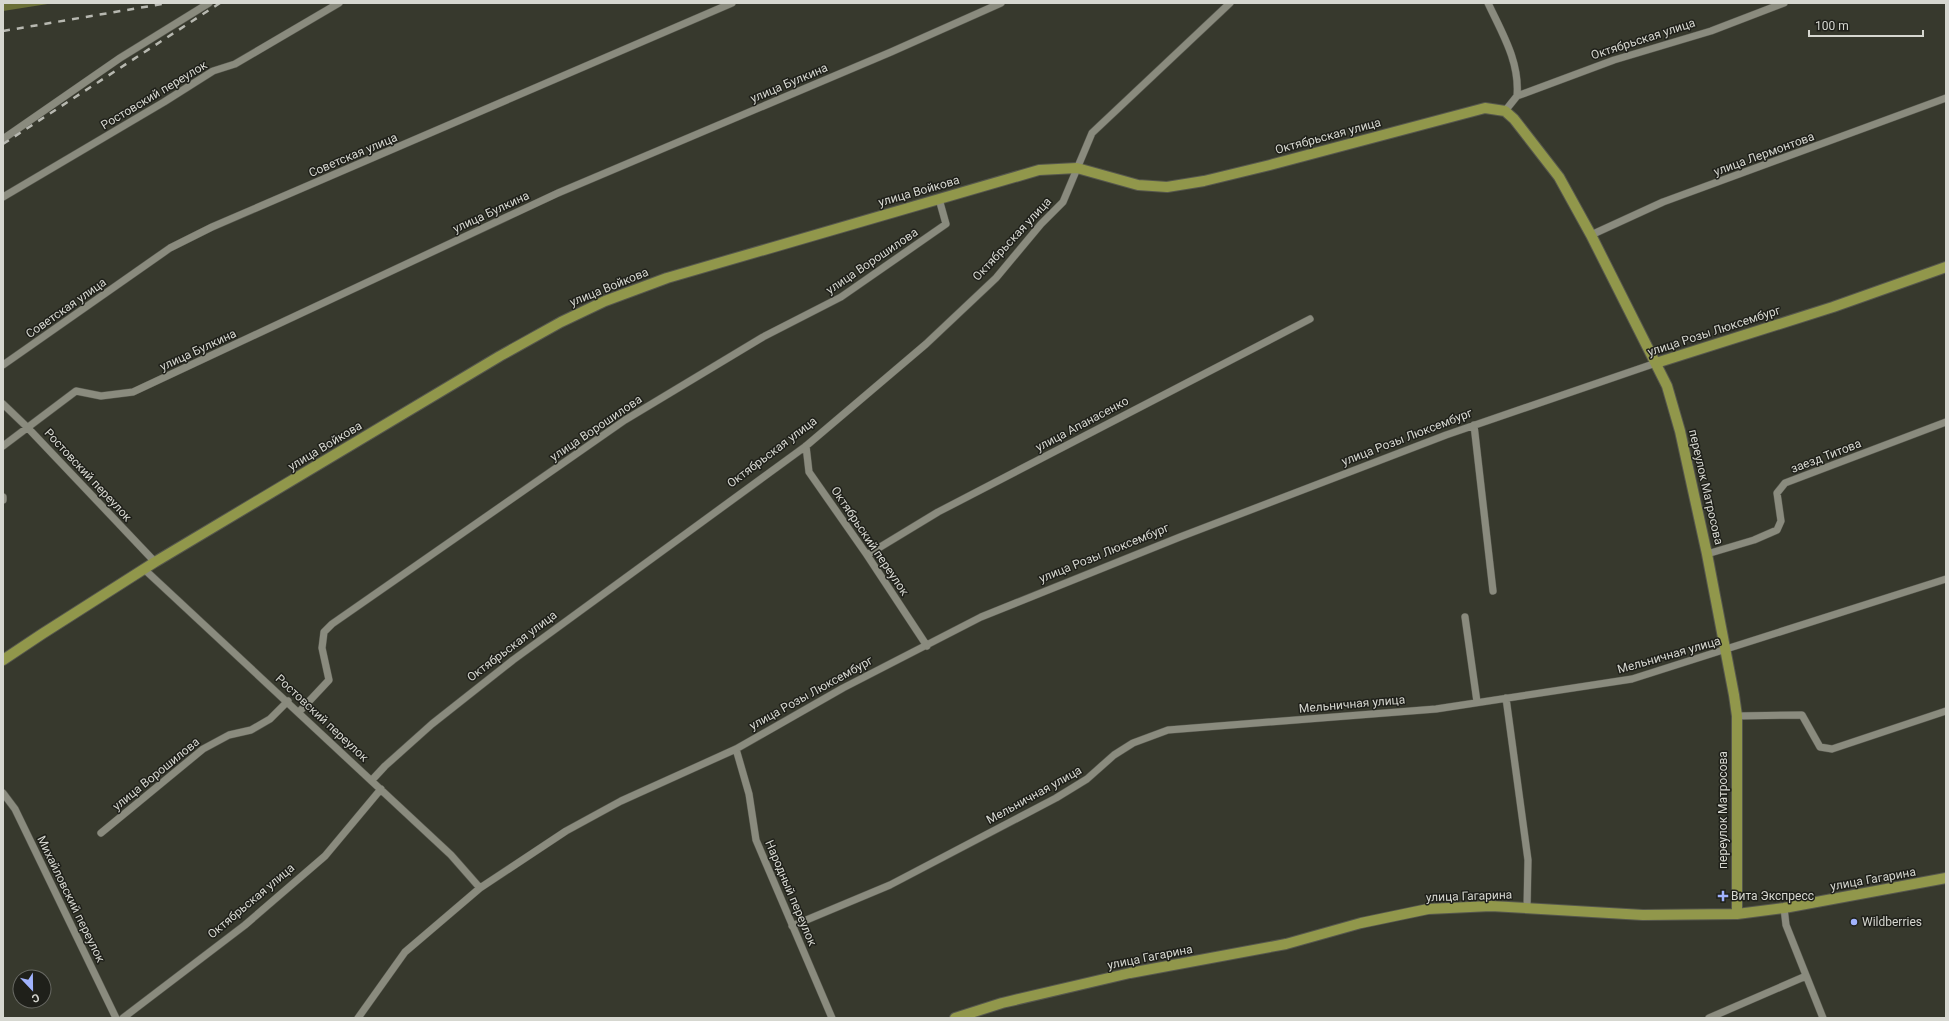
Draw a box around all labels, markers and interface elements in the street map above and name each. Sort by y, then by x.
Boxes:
scale bar [1809,12,1923,38]
street label: Октябрьская улица [1589,16,1697,62]
text: 100 m [1815,19,1849,33]
street label: Ростовский переулок [98,57,210,132]
street label: улица Булкина [748,60,830,106]
street label: Октябрьская улица [1274,115,1382,157]
street label: улица Лермонтова [1712,129,1816,179]
street label: Советская улица [307,130,399,180]
street label: улица Войкова [877,173,961,209]
street label: улица Булкина [451,188,531,236]
street label: Октябрьская улица [970,194,1054,284]
street label: улица Ворошилова [823,225,921,297]
street label: улица Войкова [568,265,650,309]
street label: Советская улица [23,275,109,341]
street label: улица Розы Люксембург [1646,303,1782,359]
street label: улица Булкина [158,326,238,374]
street label: улица Ворошилова [547,392,645,464]
street label: улица Апанасенко [1033,393,1131,454]
street label: улица Розы Люксембург [1340,406,1474,468]
street label: Октябрьская улица [724,414,820,490]
street label: улица Войкова [285,418,365,474]
street label: Ростовский переулок [41,426,135,525]
street label: переулок Матросова [1686,428,1726,546]
street label: заезд Титова [1789,436,1863,476]
street label: Октябрьский переулок [828,484,912,599]
street label: улица Розы Люксембург [1037,520,1171,586]
street label: Октябрьская улица [464,608,560,684]
street label: Мельничная улица [1616,634,1722,676]
street label: улица Розы Люксембург [747,653,875,733]
street label: Ростовский переулок [273,671,372,765]
street label: Мельничная улица [1298,692,1406,716]
street label: улица Ворошилова [110,735,202,813]
street label: переулок Матросова [1716,751,1730,869]
street label: Мельничная улица [984,763,1084,827]
street label: Михайловский переулок [34,833,108,965]
street label: Народный переулок [762,838,820,949]
street label: Октябрьская улица [205,861,297,941]
street label: улица Гагарина [1829,865,1917,893]
street label: улица Гагарина [1426,887,1512,905]
place label: Вита Экспресс [1731,889,1814,903]
marker: Вита Экспресс [1718,891,1728,901]
place label: Wildberries [1862,915,1922,929]
marker: Wildberries [1849,917,1859,927]
street label: улица Гагарина [1106,942,1194,972]
north arrow [12,969,52,1009]
text: С [30,990,41,1005]

